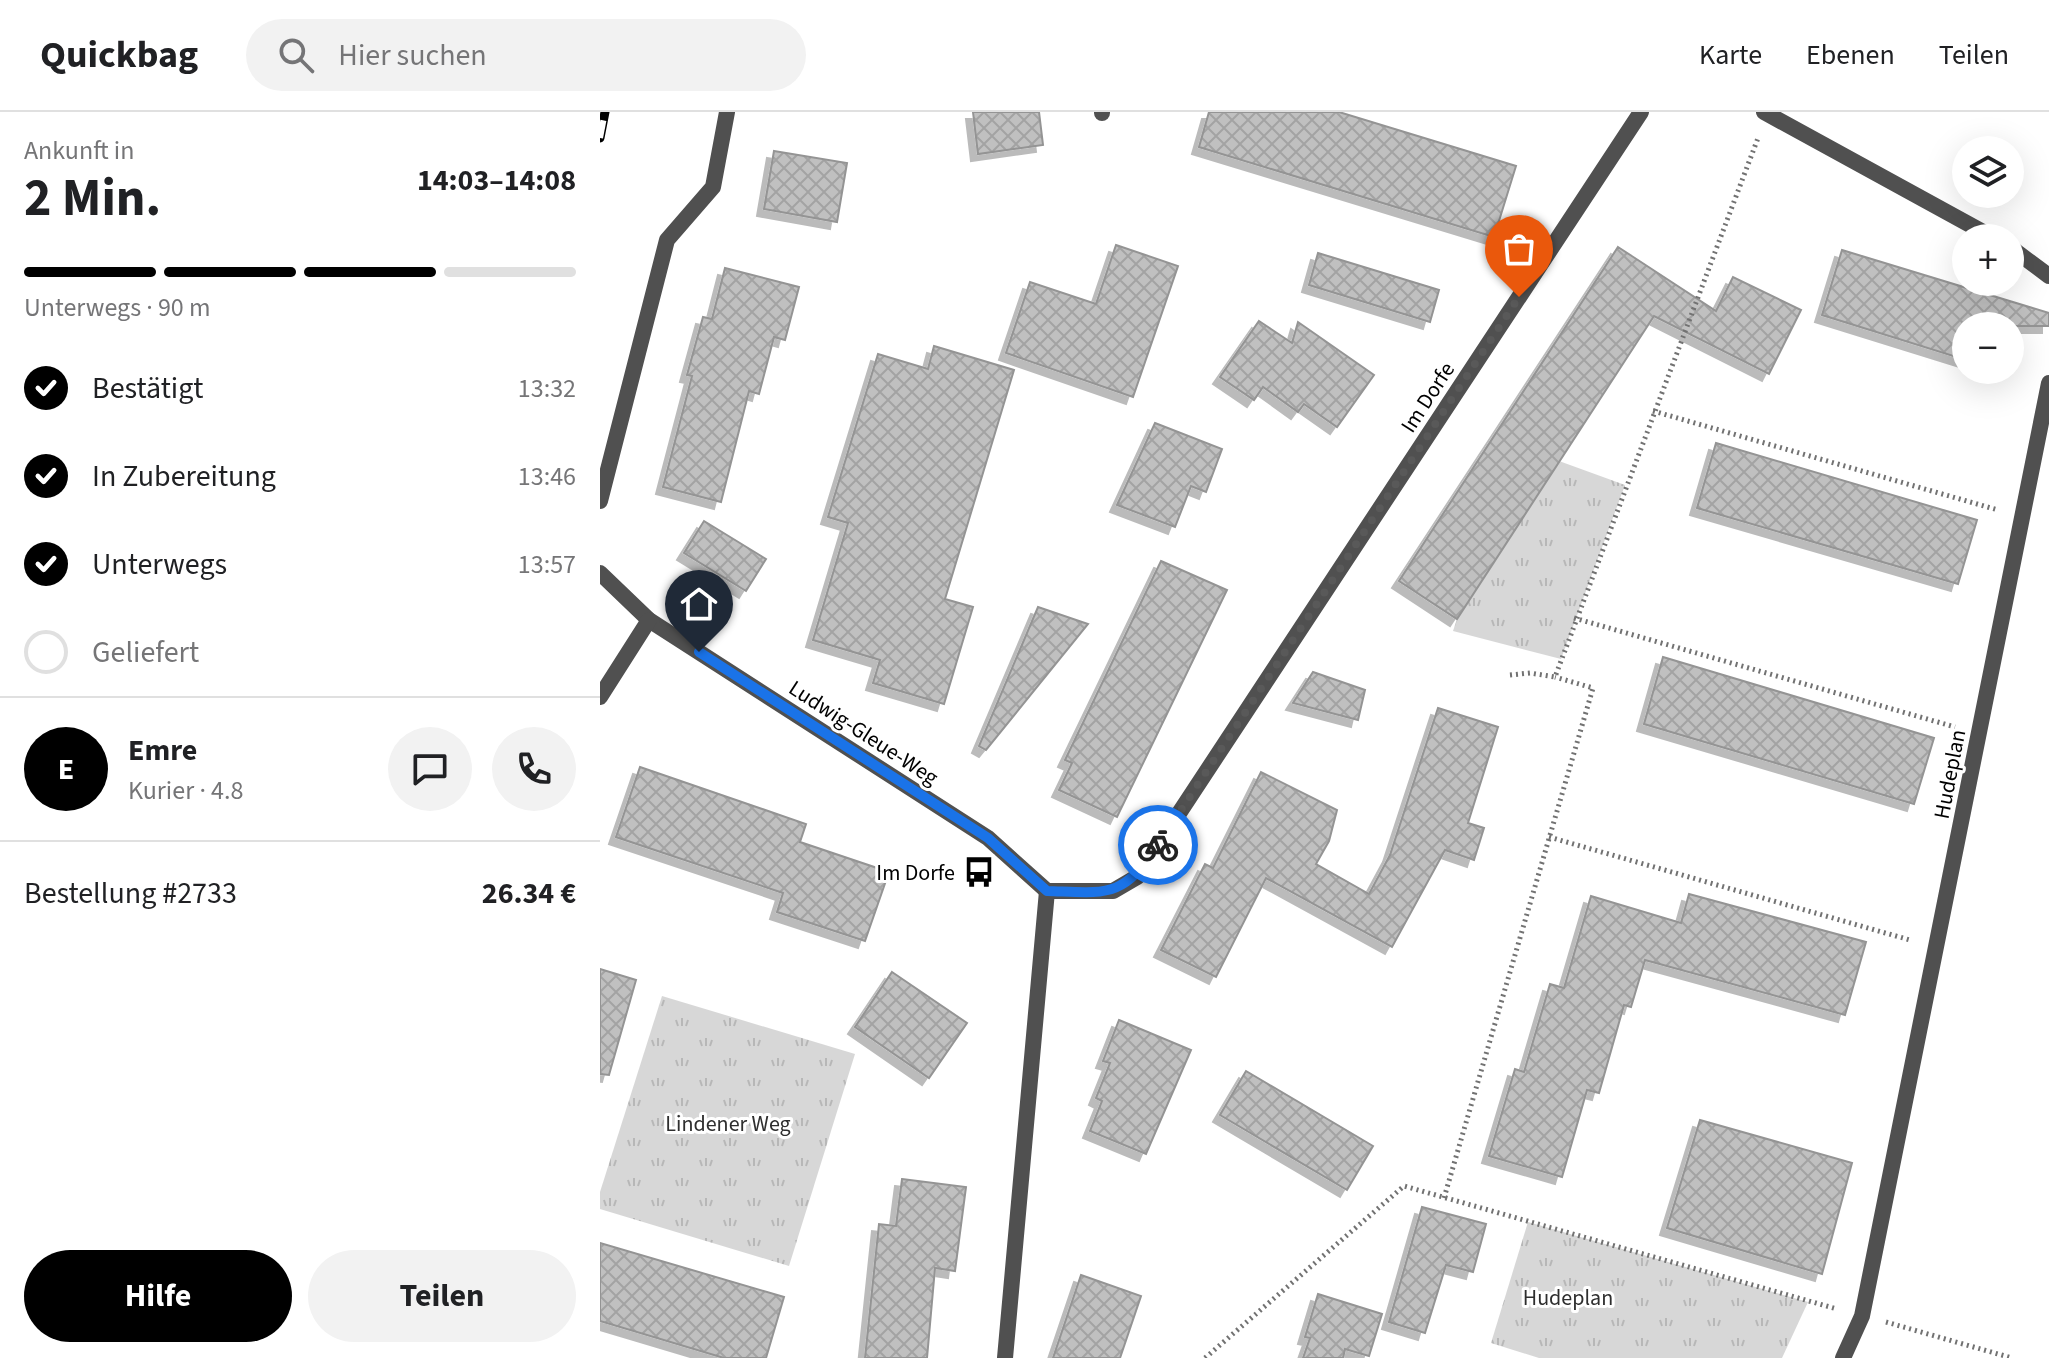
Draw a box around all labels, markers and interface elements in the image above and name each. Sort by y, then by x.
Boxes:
search box [246,19,806,91]
text: Quickbag [40,28,198,82]
icon: search [274,33,318,77]
text: Hier suchen [338,34,487,77]
text: Karte [1699,35,1762,75]
text: Ebenen [1806,35,1895,75]
text: Teilen [1939,35,2009,75]
text: Ankunft in [24,132,134,169]
map controls [1952,136,2024,384]
button: layers [1952,136,2024,208]
text: 14:03–14:08 [417,159,576,202]
text: 2 Min. [24,162,161,236]
pin [1485,215,1553,297]
button: + [1952,224,2024,296]
icon: bag [1497,227,1541,271]
text: Unterwegs · 90 m [24,289,211,326]
button: − [1952,312,2024,384]
street label: Im Dorfe [1393,356,1463,439]
icon: check [24,366,68,410]
text: Bestätigt [92,367,203,410]
text: 13:32 [518,370,576,407]
icon: check [24,454,68,498]
text: In Zubereitung [92,455,276,498]
text: 13:46 [518,458,576,495]
icon: check [24,542,68,586]
text: Unterwegs [92,543,227,586]
text: 13:57 [518,546,576,583]
pin [665,570,733,652]
icon: home [677,582,721,626]
text: Geliefert [92,631,199,674]
street label: Ludwig-Gleue-Weg [782,672,945,793]
button: chat [388,727,472,811]
button: phone [492,727,576,811]
street label: Hudeplan [1926,727,1974,822]
text: Emre [128,729,197,772]
text: E [58,748,74,791]
text: Kurier · 4.8 [128,772,243,809]
courier [1118,805,1198,885]
icon: bike [1136,823,1180,867]
bus stop icon: Im Dorfe [962,855,996,889]
place label: Im Dorfe [876,857,955,889]
text: Bestellung #2733 [24,872,237,915]
text: 26.34 € [482,872,576,915]
park label: Lindener Weg [665,1108,791,1140]
button: Hilfe [24,1250,292,1342]
button: Teilen [308,1250,576,1342]
park label: Hudeplan [1523,1282,1613,1314]

